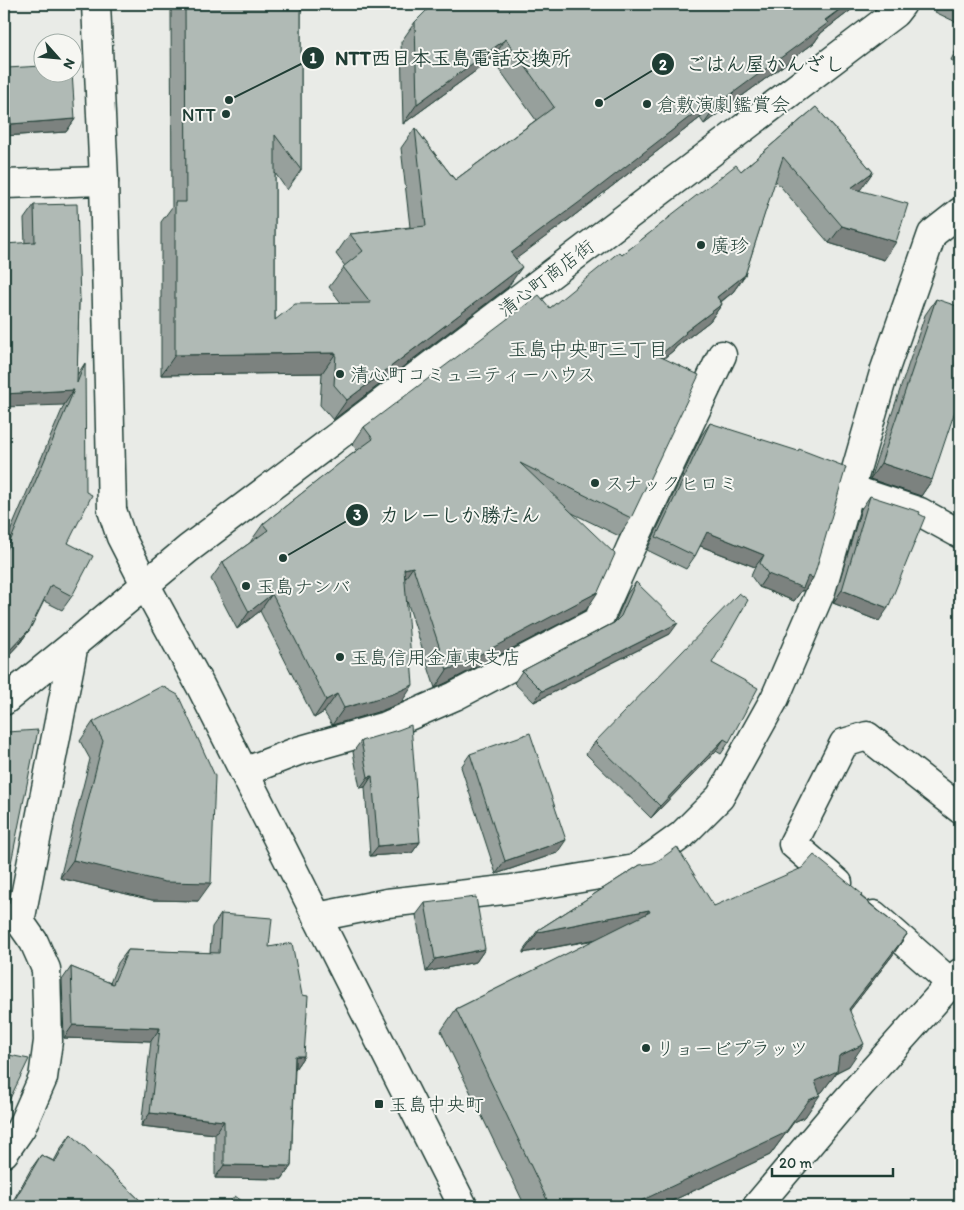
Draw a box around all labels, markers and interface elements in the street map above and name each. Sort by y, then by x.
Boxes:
north arrow [32,32,82,82]
callout: NTT西日本玉島電話交換所 [300,40,581,75]
text: NTT西日本玉島電話交換所 [335,46,571,70]
callout: ごはん屋かんざし [650,47,855,82]
text: 1 [310,49,317,67]
text: ごはん屋かんざし [685,52,845,76]
text: N [59,56,79,72]
text: 2 [659,56,667,74]
place label: 倉敷演劇鑑賞会 [657,93,790,116]
marker: 倉敷演劇鑑賞会 [641,98,653,110]
place label: NTT [182,103,216,126]
marker: NTT [220,108,232,120]
place label: 廣珍 [711,234,749,257]
street label: 清心町商店街 [494,235,598,321]
marker: 廣珍 [695,239,707,251]
district label: 玉島中央町三丁目 [508,337,668,361]
place label: 清心町コミュニティーハウス [350,363,596,386]
marker: 清心町コミュニティーハウス [334,368,346,380]
place label: スナックヒロミ [605,472,738,495]
marker: スナックヒロミ [589,477,601,489]
callout: カレーしか勝たん [345,498,550,533]
text: カレーしか勝たん [380,503,540,527]
text: 3 [353,506,361,524]
place label: 玉島ナンバ [256,575,350,598]
marker: 玉島ナンバ [240,580,252,592]
place label: 玉島信用金庫東支店 [350,646,521,669]
marker: 玉島信用金庫東支店 [334,651,346,663]
place label: リョービプラッツ [656,1037,808,1060]
marker: リョービプラッツ [640,1042,652,1054]
place label: 玉島中央町 [389,1093,484,1116]
marker: 玉島中央町 [373,1098,385,1110]
scale bar [772,1145,893,1177]
text: 20 m [779,1154,813,1172]

